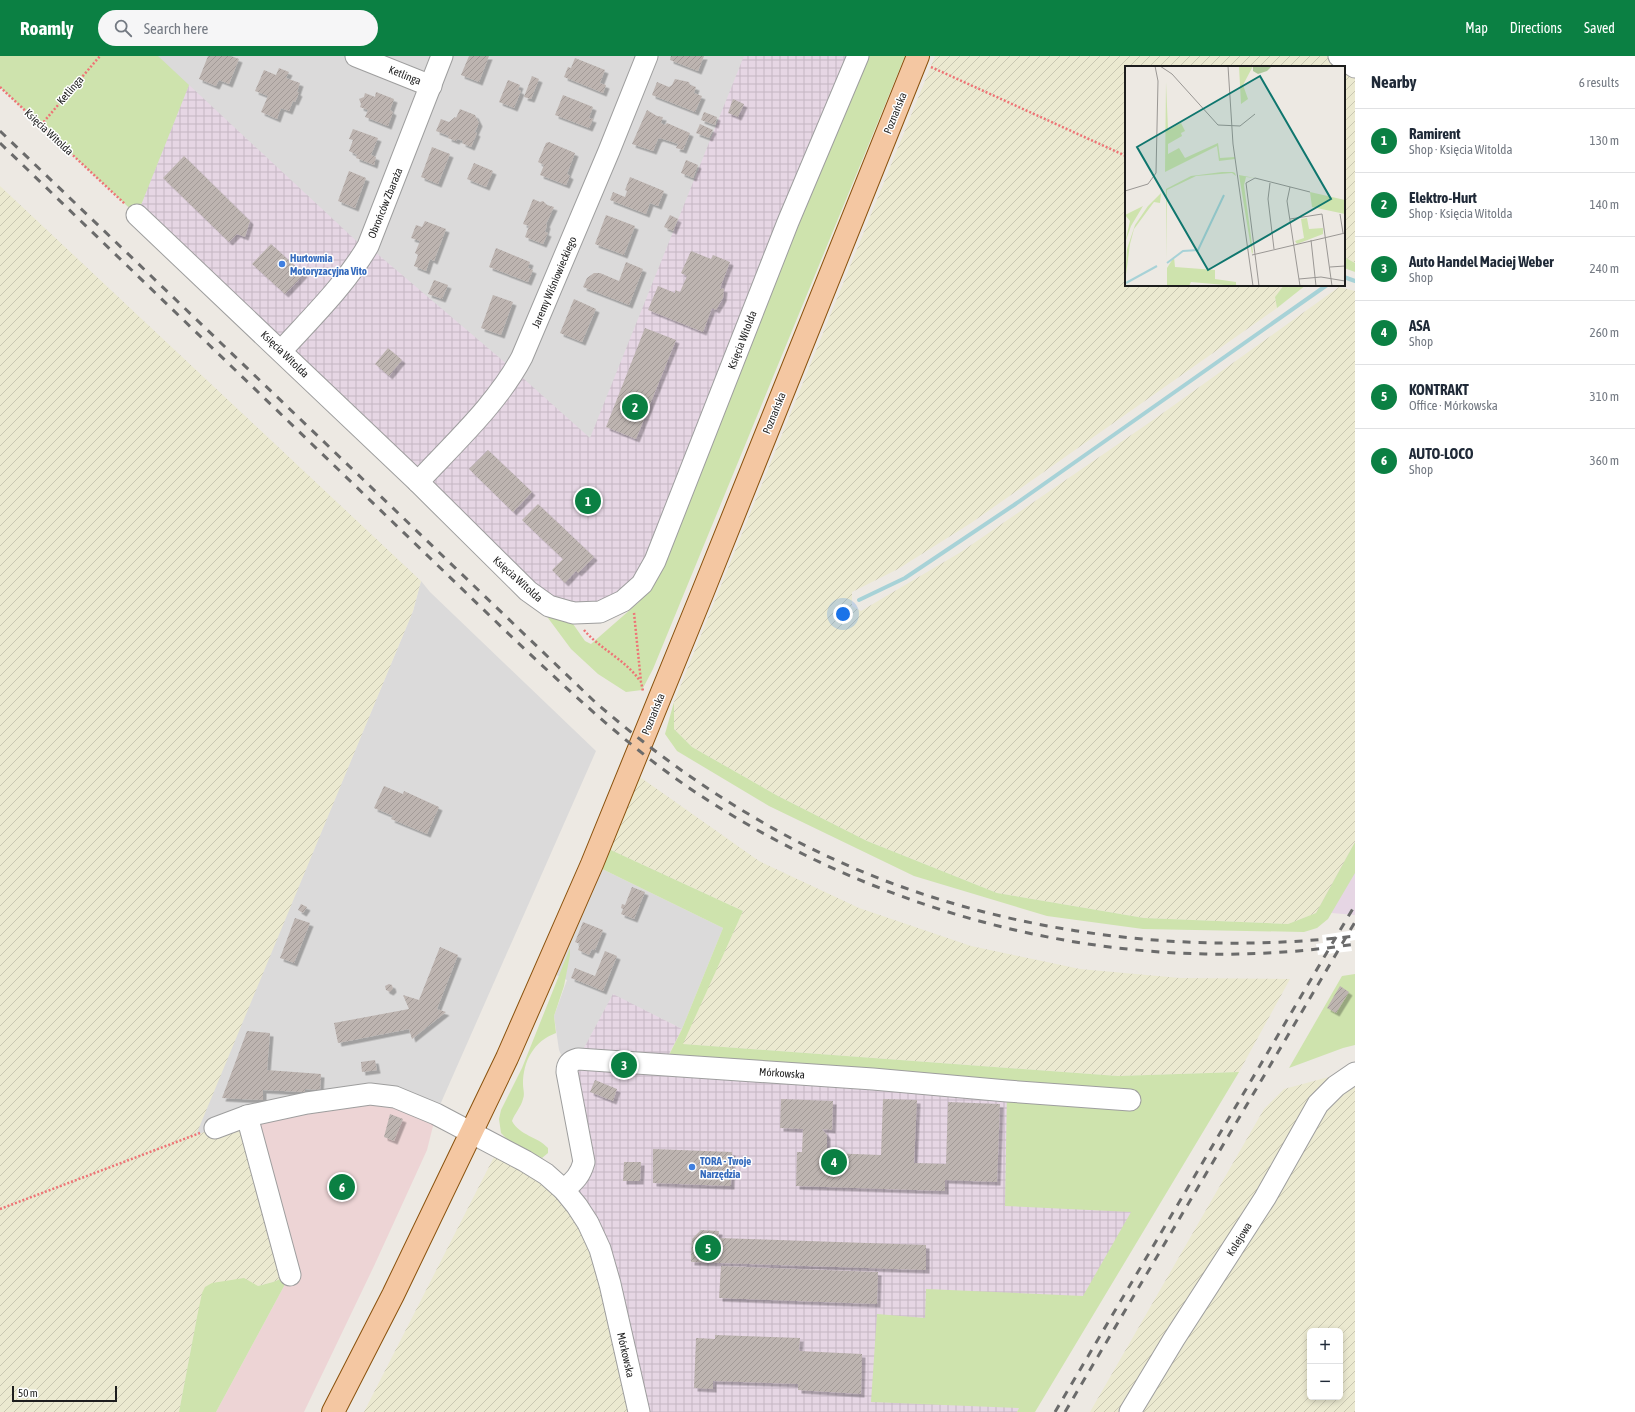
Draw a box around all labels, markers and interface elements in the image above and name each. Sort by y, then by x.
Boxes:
search box [98,10,378,46]
text: Roamly [20,17,74,39]
icon: search [112,17,134,39]
text: Search here [144,20,208,37]
text: Map [1465,20,1488,36]
text: Directions [1510,20,1562,36]
text: Saved [1584,20,1615,36]
street label: Ketlinga [387,63,423,87]
inset map [1125,66,1345,286]
text: Nearby [1371,72,1417,92]
street label: Ketlinga [54,73,86,107]
text: 6 results [1579,75,1619,90]
street label: Poznańska [881,90,909,136]
street label: Księcia Witolda [22,107,76,157]
text: Ramirent [1409,125,1461,142]
text: 1 [1381,133,1387,148]
text: 130 m [1590,133,1619,148]
text: Shop · Księcia Witolda [1409,142,1512,157]
street label: Obrońców Zbaraża [365,166,405,240]
text: Elektro-Hurt [1409,189,1477,206]
text: 2 [1381,197,1387,212]
text: 140 m [1590,197,1619,212]
text: Shop · Księcia Witolda [1409,206,1512,221]
street label: Jaremy Wiśniowieckiego [529,235,579,329]
place label: Hurtownia Motoryzacyjna Vito [290,252,367,277]
text: Auto Handel Maciej Weber [1409,253,1554,270]
marker: Hurtownia Motoryzacyjna Vito [277,259,287,269]
text: 3 [1381,261,1387,276]
text: 240 m [1590,261,1619,276]
text: Shop [1409,270,1433,285]
street label: Księcia Witolda [725,309,759,371]
text: ASA [1409,317,1430,334]
text: 4 [1381,325,1387,340]
text: 260 m [1590,325,1619,340]
street label: Księcia Witolda [259,328,311,380]
text: Shop [1409,334,1433,349]
text: KONTRAKT [1409,381,1469,398]
text: 5 [1381,389,1387,404]
text: 310 m [1590,389,1619,404]
street label: Poznańska [760,390,788,436]
pin: 2 [622,392,648,422]
text: Office · Mórkowska [1409,398,1498,413]
text: AUTO-LOCO [1409,445,1473,462]
text: 6 [1381,453,1387,468]
text: 360 m [1590,453,1619,468]
text: Shop [1409,462,1433,477]
pin: 1 [575,486,601,516]
street label: Księcia Witolda [491,554,545,604]
your location [833,604,853,624]
street label: Poznańska [639,691,667,737]
pin: 3 [611,1050,637,1080]
street label: Mórkowska [759,1065,805,1081]
pin: 4 [821,1147,847,1177]
place label: TORA - Twoje Narzędzia [700,1155,751,1180]
marker: TORA - Twoje Narzędzia [687,1162,697,1172]
pin: 6 [329,1172,355,1202]
street label: Kolejowa [1224,1220,1254,1258]
pin: 5 [695,1233,721,1263]
map controls [1307,1328,1343,1400]
button: + [1307,1328,1343,1364]
street label: Mórkowska [615,1331,637,1379]
button: − [1307,1364,1343,1400]
scale bar [12,1384,117,1403]
text: 50 m [18,1387,38,1399]

